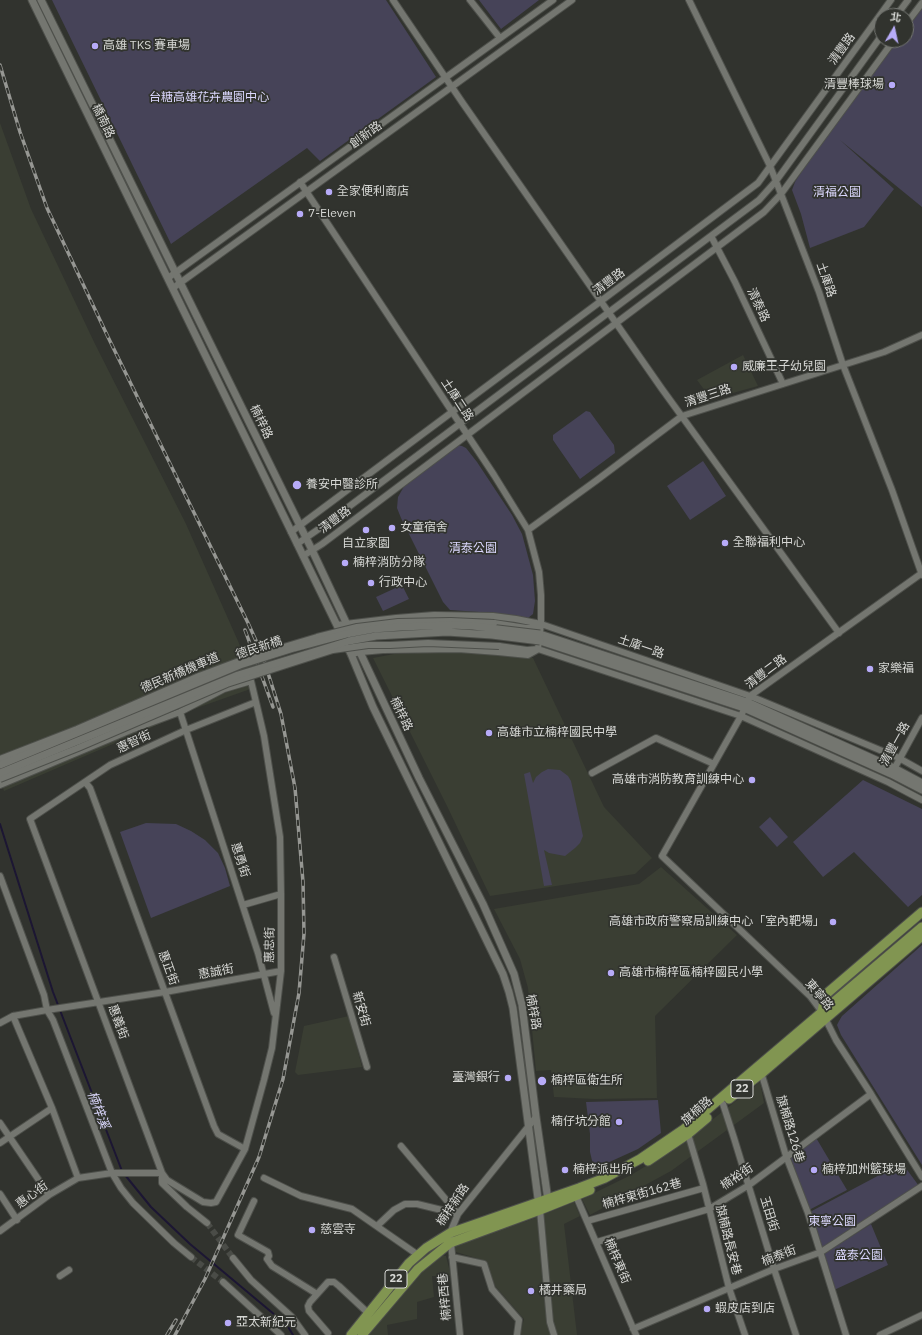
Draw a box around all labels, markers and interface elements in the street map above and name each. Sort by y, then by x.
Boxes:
north arrow [874,8,914,48]
text: 北 [889,9,902,25]
street label: 清豐路 [826,30,858,68]
place label: 高雄 TKS 賽車場 [103,39,190,53]
marker: 高雄 TKS 賽車場 [90,41,100,51]
place label: 清豐棒球場 [824,78,884,92]
marker: 清豐棒球場 [887,80,897,90]
park label: 台糖高雄花卉農園中心 [149,91,269,105]
street label: 橋南路 [89,102,117,140]
street label: 創新路 [347,119,385,151]
place label: 全家便利商店 [337,185,409,199]
park label: 清福公園 [813,186,861,200]
marker: 全家便利商店 [324,187,334,197]
place label: 7-Eleven [308,207,356,221]
marker: 7-Eleven [295,209,305,219]
street label: 土庫路 [813,261,839,299]
street label: 清豐路 [590,265,628,299]
street label: 清泰路 [744,286,772,324]
place label: 威廉王子幼兒園 [742,360,826,374]
marker: 威廉王子幼兒園 [729,362,739,372]
street label: 土庫二路 [438,376,476,424]
street label: 清豐三路 [683,382,733,410]
street label: 楠梓路 [247,403,275,441]
place label: 養安中醫診所 [306,478,378,492]
marker: 養安中醫診所 [291,479,303,491]
street label: 清豐路 [316,503,354,537]
place label: 女童宿舍 [400,521,448,535]
marker: 女童宿舍 [387,523,397,533]
marker: 自立家園 [361,525,371,535]
place label: 全聯福利中心 [733,536,805,550]
place label: 自立家園 [342,537,390,551]
marker: 全聯福利中心 [720,538,730,548]
park label: 清泰公園 [449,542,497,556]
place label: 楠梓消防分隊 [353,556,425,570]
marker: 楠梓消防分隊 [340,558,350,568]
place label: 行政中心 [379,576,427,590]
marker: 行政中心 [366,578,376,588]
street label: 土庫一路 [616,632,666,662]
street label: 德民新橋 [234,634,284,662]
street label: 德民新橋機車道 [139,650,221,696]
street label: 清豐二路 [742,652,790,692]
place label: 家樂福 [878,662,914,676]
marker: 家樂福 [865,664,875,674]
street label: 楠梓路 [387,695,415,733]
street label: 清豐一路 [877,720,913,768]
place label: 高雄市立楠梓國民中學 [497,726,617,740]
street label: 惠智街 [115,728,153,756]
marker: 高雄市立楠梓國民中學 [484,728,494,738]
place label: 高雄市消防教育訓練中心 [612,773,744,787]
marker: 高雄市消防教育訓練中心 [747,775,757,785]
street label: 惠勇街 [228,841,252,879]
place label: 高雄市政府警察局訓練中心「室內靶場」 [609,915,825,929]
marker: 高雄市政府警察局訓練中心「室內靶場」 [828,917,838,927]
street label: 惠忠街 [262,927,278,963]
street label: 惠正街 [155,949,181,987]
street label: 惠誠街 [197,962,235,982]
place label: 高雄市楠梓區楠梓國民小學 [619,966,763,980]
marker: 高雄市楠梓區楠梓國民小學 [606,968,616,978]
street label: 東寧路 [802,977,836,1013]
street label: 新安街 [349,990,373,1028]
street label: 楠梓路 [523,993,543,1031]
street label: 惠義街 [105,1003,131,1041]
place label: 臺灣銀行 [452,1071,500,1085]
marker: 臺灣銀行 [503,1073,513,1083]
place label: 楠梓區衛生所 [551,1074,623,1088]
marker: 楠梓區衛生所 [536,1075,548,1087]
road number: 22 [731,1080,753,1098]
water label: 楠梓溪 [84,1089,112,1131]
street label: 旗楠路 [679,1094,715,1128]
street label: 旗楠路126巷 [773,1094,807,1164]
place label: 楠仔坑分館 [551,1115,611,1129]
marker: 楠仔坑分館 [614,1117,624,1127]
street label: 楠裕街 [718,1161,756,1193]
place label: 楠梓派出所 [573,1163,633,1177]
place label: 楠梓加州籃球場 [822,1163,906,1177]
marker: 楠梓派出所 [560,1165,570,1175]
marker: 楠梓加州籃球場 [809,1165,819,1175]
street label: 楠梓東街162巷 [601,1176,683,1212]
street label: 惠心街 [13,1179,51,1211]
street label: 楠梓新路 [434,1181,472,1229]
street label: 玉田街 [757,1195,781,1233]
street label: 旗楠路長安巷 [712,1203,744,1277]
park label: 東寧公園 [808,1215,856,1229]
place label: 慈雲寺 [320,1223,356,1237]
marker: 慈雲寺 [307,1225,317,1235]
street label: 楠梓東街 [601,1236,633,1286]
street label: 楠泰街 [760,1243,798,1269]
park label: 盛泰公園 [835,1249,883,1263]
road number: 22 [385,1270,407,1288]
street label: 楠梓西巷 [436,1272,454,1322]
place label: 橘井藥局 [539,1284,587,1298]
marker: 橘井藥局 [526,1286,536,1296]
place label: 蝦皮店到店 [715,1302,775,1316]
marker: 蝦皮店到店 [702,1304,712,1314]
place label: 亞太新紀元 [236,1316,296,1330]
marker: 亞太新紀元 [223,1318,233,1328]

